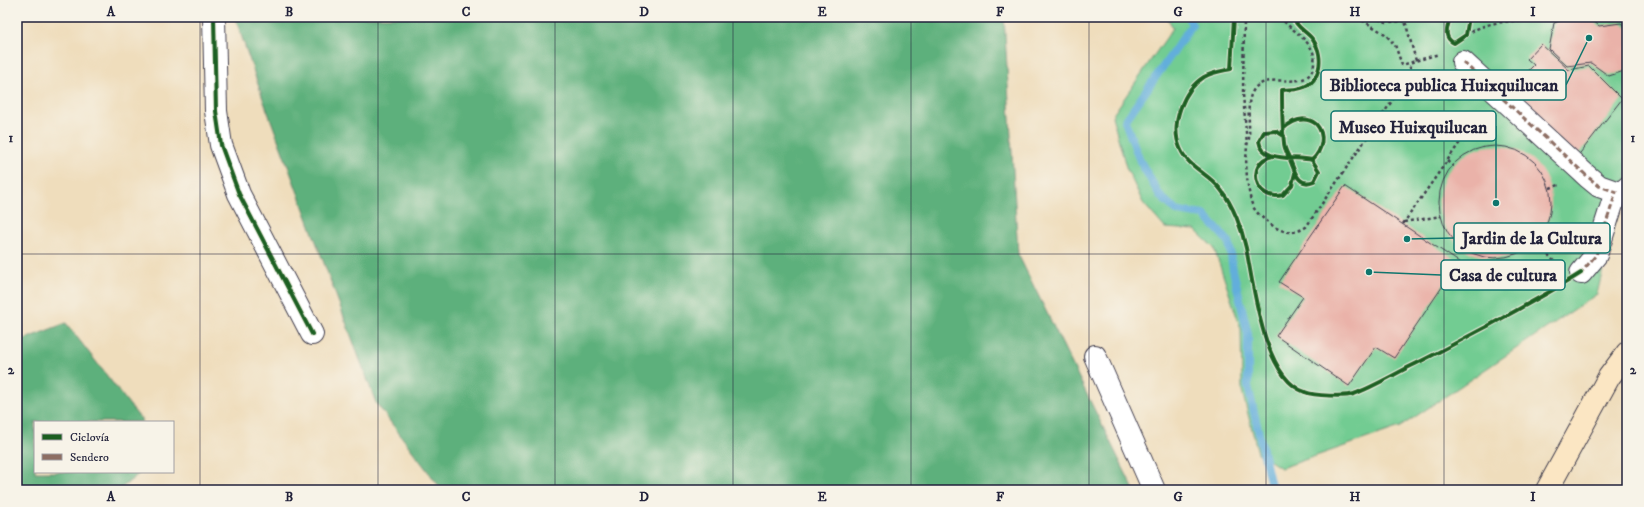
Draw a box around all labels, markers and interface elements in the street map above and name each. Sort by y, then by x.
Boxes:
text: A [106,4,116,20]
text: B [285,4,293,20]
text: C [462,4,471,20]
text: D [639,4,649,20]
text: E [817,4,827,20]
text: F [996,4,1005,20]
text: G [1173,4,1183,20]
text: H [1350,4,1361,20]
text: I [1530,4,1536,20]
callout: Biblioteca publica Huixquilucan [1321,70,1566,100]
text: Biblioteca publica Huixquilucan [1330,75,1559,97]
callout: Museo Huixquilucan [1331,111,1496,141]
text: Museo Huixquilucan [1339,117,1488,139]
text: 1 [9,130,14,146]
text: 1 [1631,130,1636,146]
callout: Jardin de la Cultura [1454,223,1610,253]
text: Jardin de la Cultura [1460,228,1602,250]
callout: Casa de cultura [1441,260,1565,290]
text: Casa de cultura [1449,265,1557,287]
text: 2 [8,362,15,378]
text: 2 [1630,362,1637,378]
legend [34,421,174,473]
text: Ciclovía [70,430,110,445]
text: Sendero [70,450,109,465]
text: A [106,489,116,505]
text: B [285,489,293,505]
text: C [462,489,471,505]
text: D [639,489,649,505]
text: E [817,489,827,505]
text: F [996,489,1005,505]
text: G [1173,489,1183,505]
text: H [1350,489,1361,505]
text: I [1530,489,1536,505]

